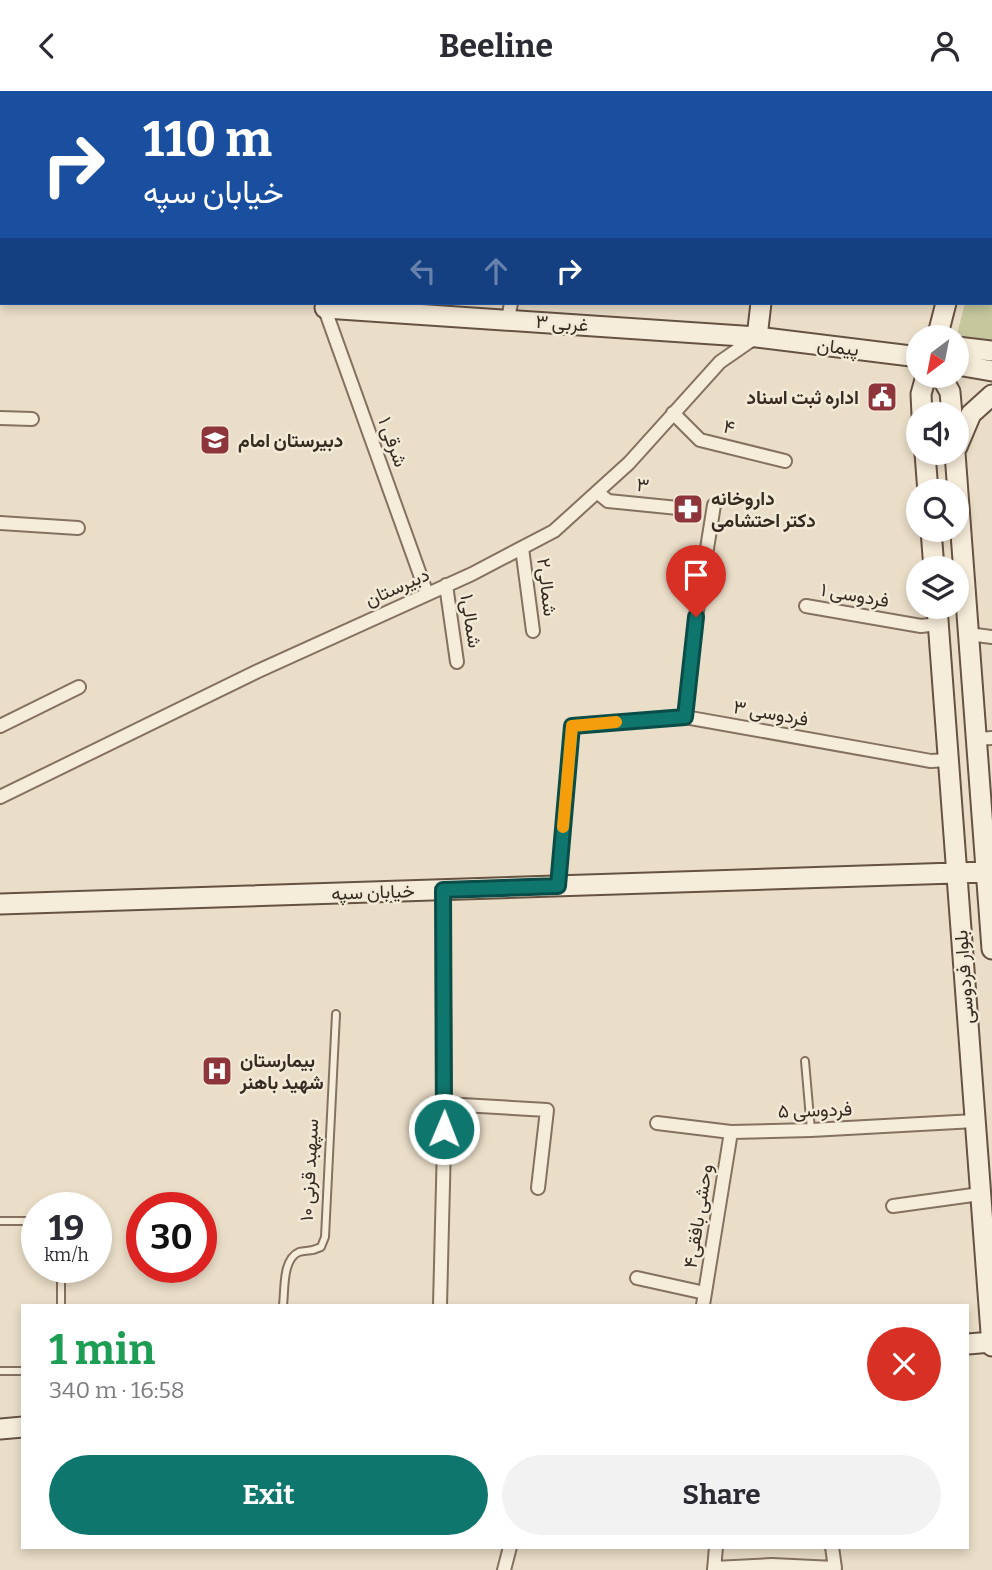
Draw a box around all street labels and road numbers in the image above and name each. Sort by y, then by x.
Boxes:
street label: ۳ غربی [535,310,589,336]
street label: پیمان [815,333,860,363]
street label: شرقی ۱ [373,414,413,470]
street label: ۴ [721,415,737,440]
street label: ۳ [636,473,650,497]
street label: شمالی۲ [532,557,562,617]
street label: دبیرستان [361,563,433,611]
street label: فردوسی ۱ [819,578,891,612]
street label: شمالی۱ [455,592,487,650]
street label: فردوسی ۳ [732,695,810,731]
street label: خیابان سپه [331,879,415,907]
street label: بلوار فردوسی [949,929,979,1025]
street label: فردوسی ۵ [777,1097,853,1123]
street label: سپهبد قرنی ۱۰ [295,1118,325,1222]
street label: وحشی بافقی۴ [678,1162,718,1270]

